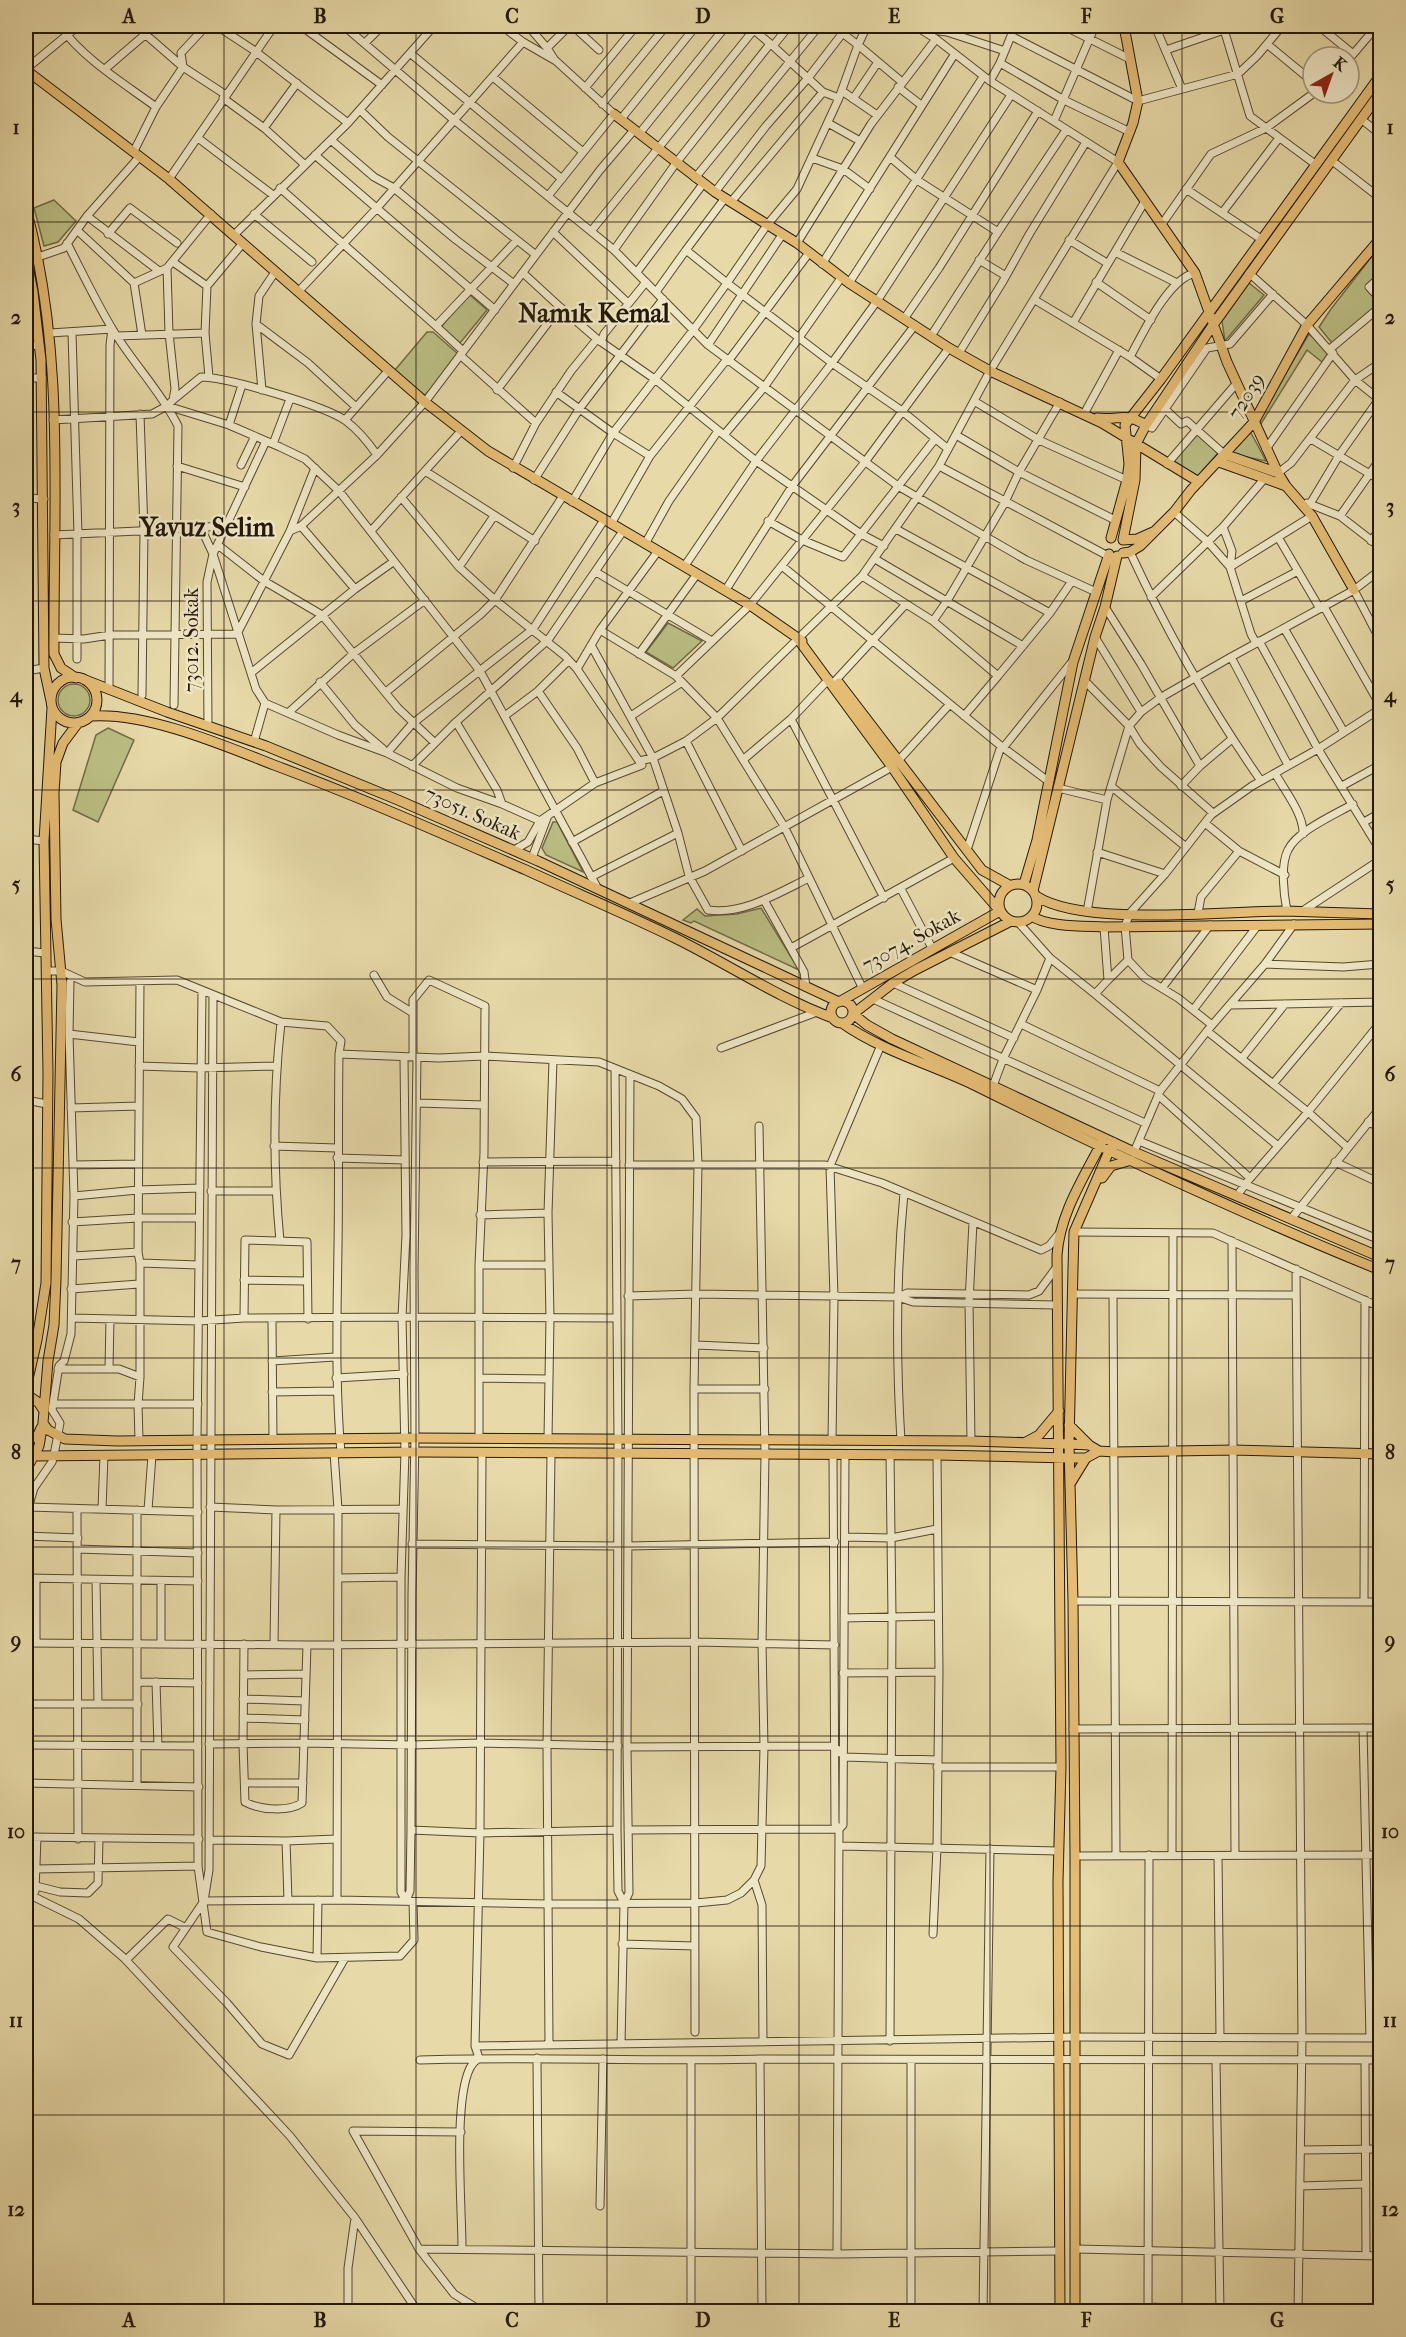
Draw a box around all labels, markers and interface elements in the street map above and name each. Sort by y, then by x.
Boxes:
text: A [121,5,137,28]
text: B [313,5,327,28]
text: C [505,5,519,28]
text: D [695,5,711,28]
text: E [888,5,900,28]
text: F [1080,5,1092,28]
text: G [1270,5,1284,28]
north arrow [1301,45,1361,105]
text: K [1330,53,1352,76]
text: 1 [12,116,20,139]
text: 1 [1386,116,1394,139]
district label: Namık Kemal [518,298,671,329]
text: 2 [11,306,21,329]
text: 2 [1385,306,1395,329]
street label: 72039 [1224,369,1269,423]
text: 3 [12,495,20,518]
text: 3 [1386,495,1394,518]
district label: Yavuz Selim [138,512,275,543]
street label: 73012. Sokak [180,587,203,692]
text: 4 [9,684,23,708]
text: 4 [1383,684,1397,708]
street label: 73051. Sokak [421,782,525,845]
text: 5 [12,873,21,896]
text: 5 [1386,873,1395,896]
street label: 73074. Sokak [858,904,965,977]
text: 6 [11,1063,23,1086]
text: 6 [1385,1063,1397,1086]
text: 7 [10,1252,21,1275]
text: 7 [1384,1252,1395,1275]
text: 8 [11,1441,21,1464]
text: 8 [1385,1441,1395,1464]
text: 9 [10,1630,21,1653]
text: 9 [1384,1630,1395,1653]
text: 10 [7,1820,25,1843]
text: 10 [1381,1820,1399,1843]
text: 11 [9,2009,23,2032]
text: 11 [1383,2009,1397,2032]
text: 12 [7,2198,25,2221]
text: 12 [1381,2198,1399,2221]
text: A [121,2309,137,2332]
text: B [313,2309,327,2332]
text: C [505,2309,519,2332]
text: D [695,2309,711,2332]
text: E [888,2309,900,2332]
text: F [1080,2309,1092,2332]
text: G [1270,2309,1284,2332]

